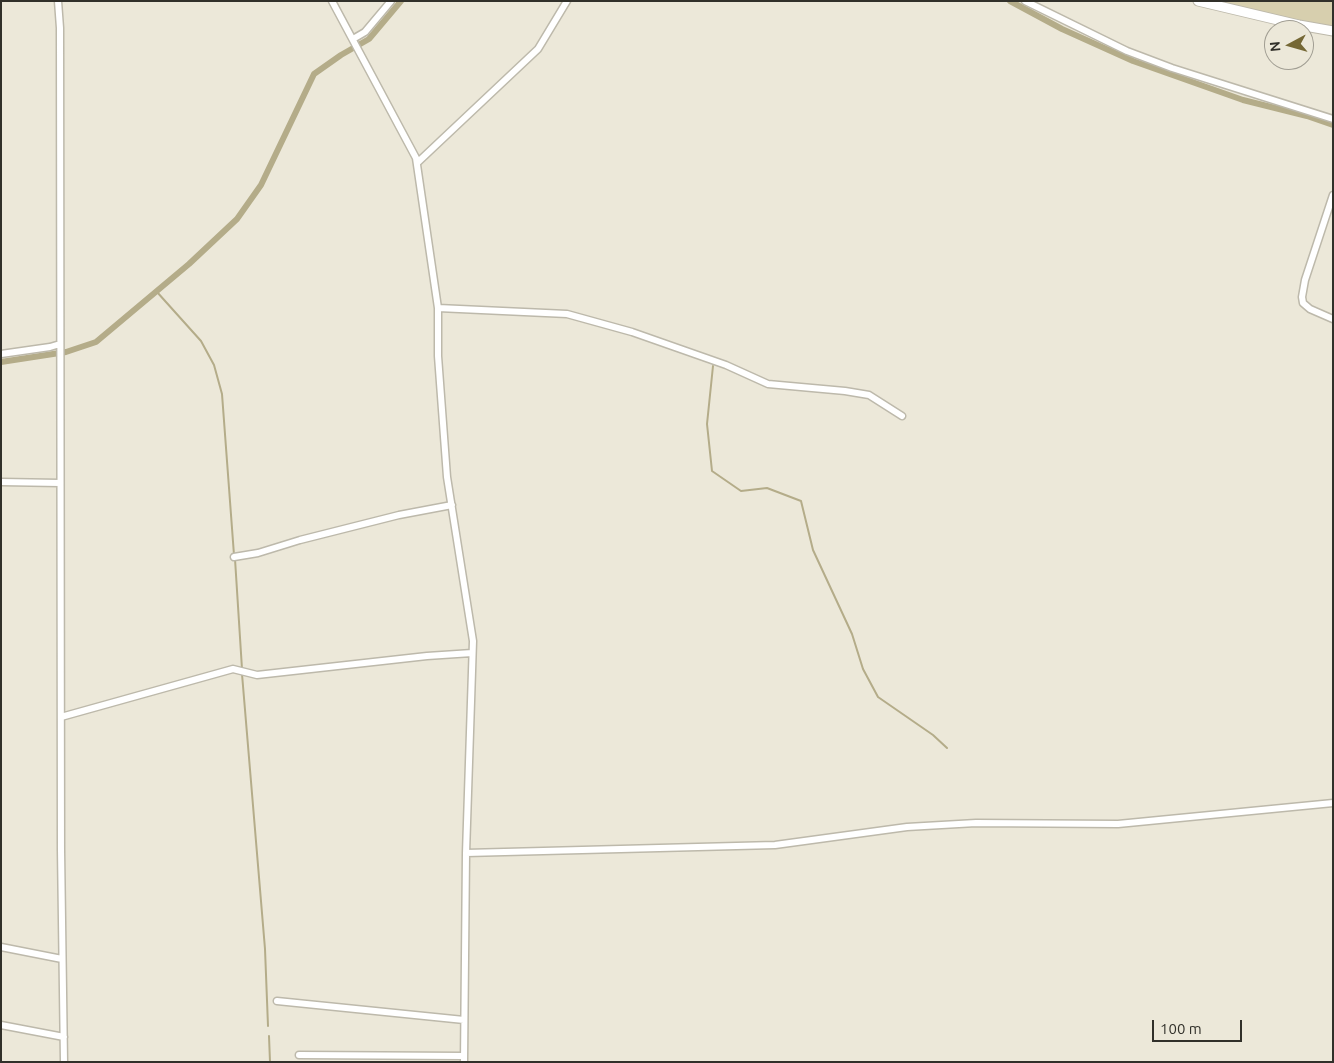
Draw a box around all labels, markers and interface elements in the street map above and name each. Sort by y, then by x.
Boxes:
north arrow [1264,20,1314,70]
text: N [1267,40,1284,53]
scale bar [1154,1010,1244,1042]
text: 100 m [1160,1020,1202,1037]

